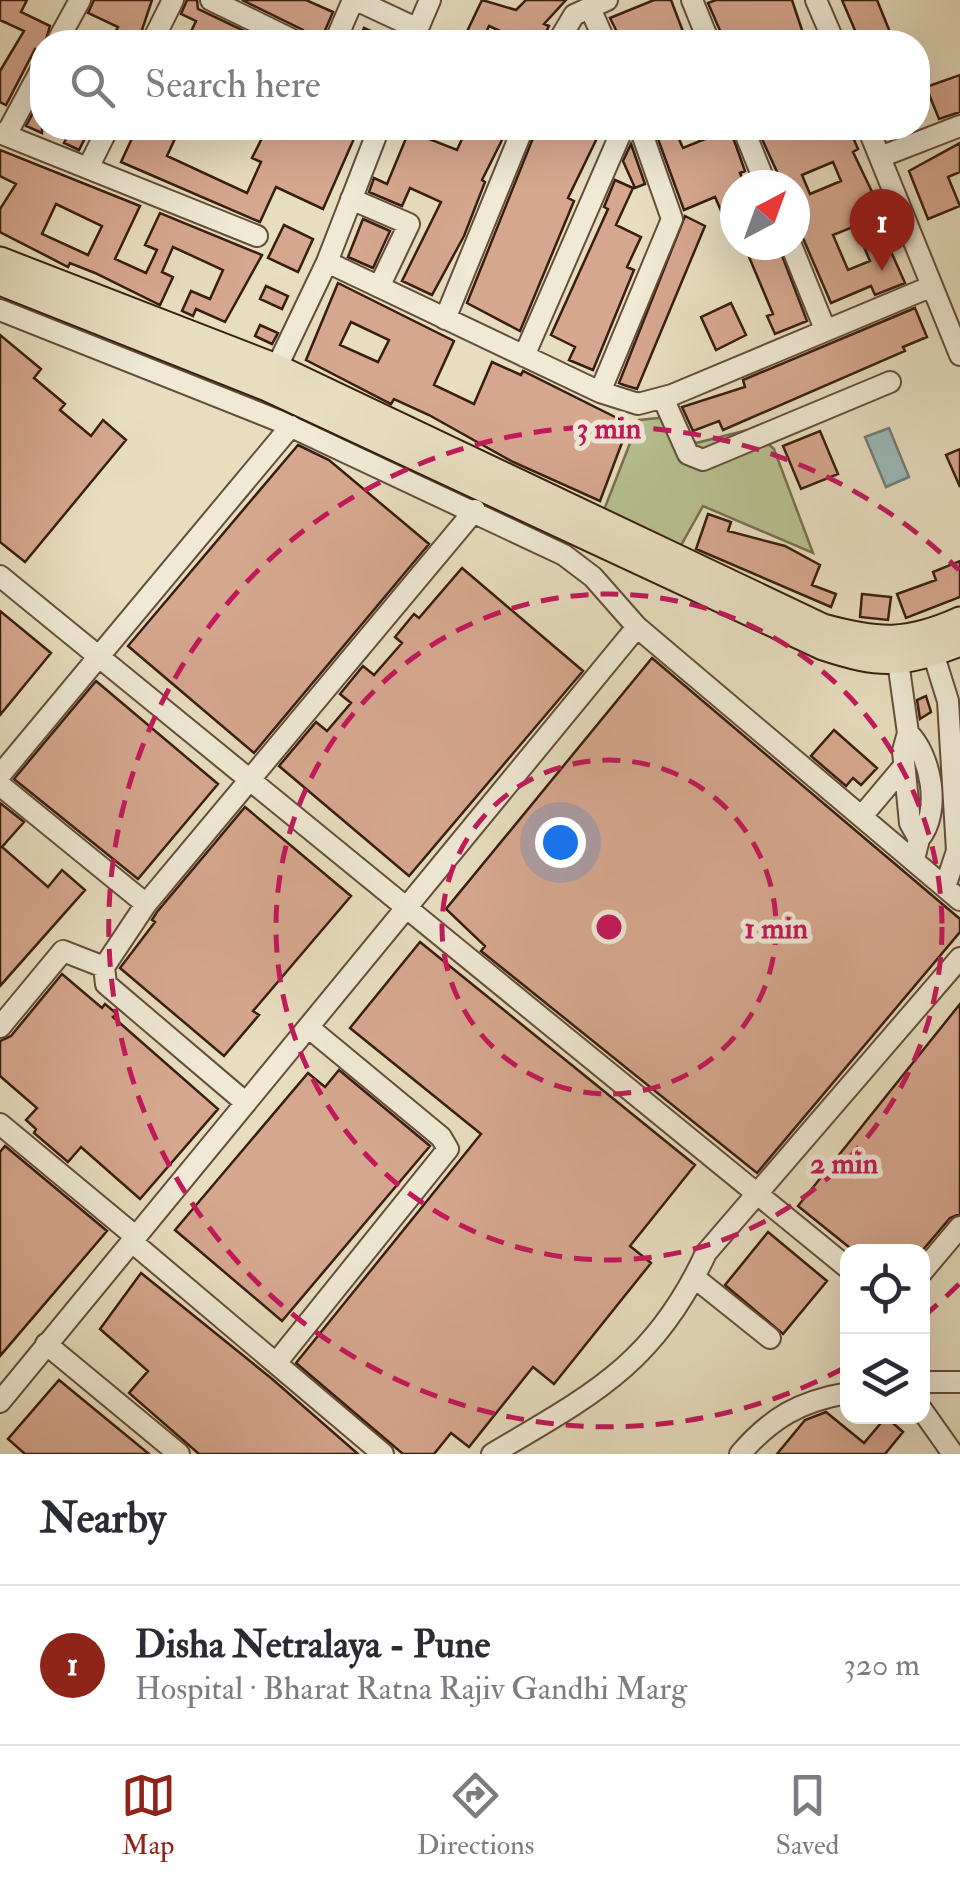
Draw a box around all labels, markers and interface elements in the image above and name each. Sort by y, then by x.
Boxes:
search box [30,30,930,140]
icon: search [65,58,120,113]
text: Search here [145,61,321,109]
north arrow [720,170,810,260]
pin: 1 [850,188,914,271]
text: 3 min [577,410,642,447]
your location [535,817,586,868]
centre of rings [591,909,627,945]
text: 1 min [744,910,808,947]
text: 2 min [810,1145,879,1182]
map controls [840,1244,930,1424]
button: locate [840,1244,930,1334]
button: layers [840,1334,930,1424]
text: Nearby [40,1493,166,1545]
text: Disha Netralaya - Pune [135,1621,490,1669]
text: 1 [67,1645,78,1685]
text: 320 m [844,1645,920,1685]
text: Hospital · Bharat Ratna Rajiv Gandhi Marg [135,1669,687,1709]
tab: Map [121,1768,176,1863]
tab: Directions [417,1768,534,1863]
tab: Saved [775,1768,839,1863]

